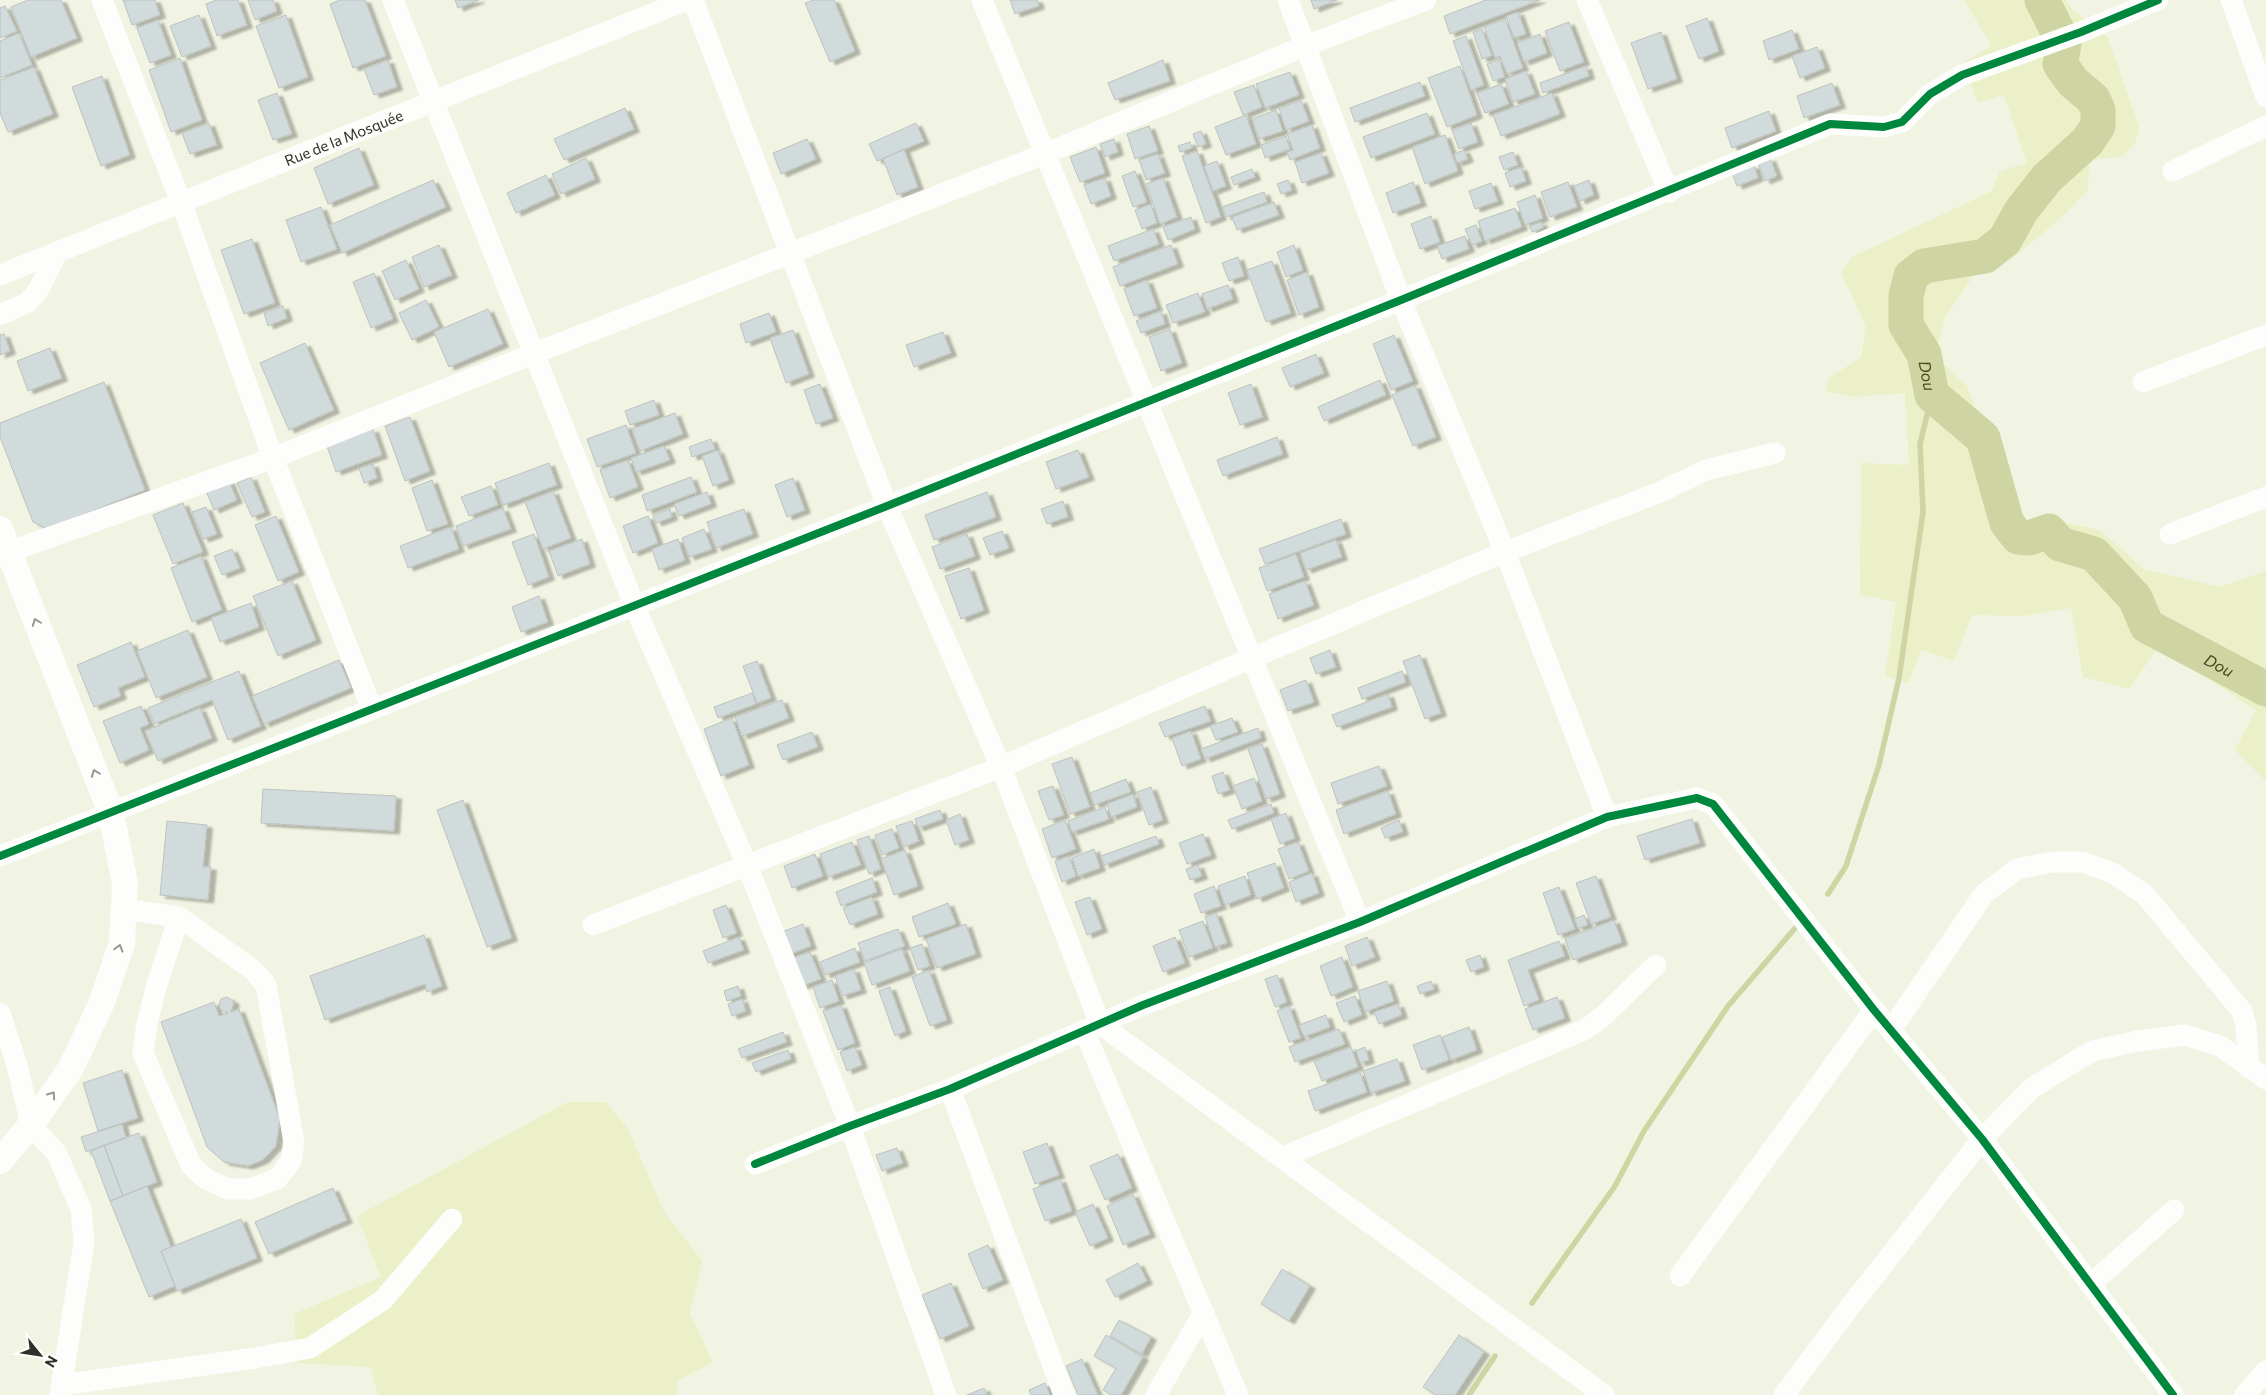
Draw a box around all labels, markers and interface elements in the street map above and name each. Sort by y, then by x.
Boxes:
street label: Rue de la Mosquée [282,106,405,169]
water label: Dou [1916,359,1940,392]
one-way arrow [32,618,43,627]
water label: Dou [2202,649,2237,680]
one-way arrow [91,769,102,778]
one-way arrow [114,945,124,953]
one-way arrow [46,1091,55,1101]
north arrow [15,1330,65,1380]
text: N [42,1353,62,1371]

